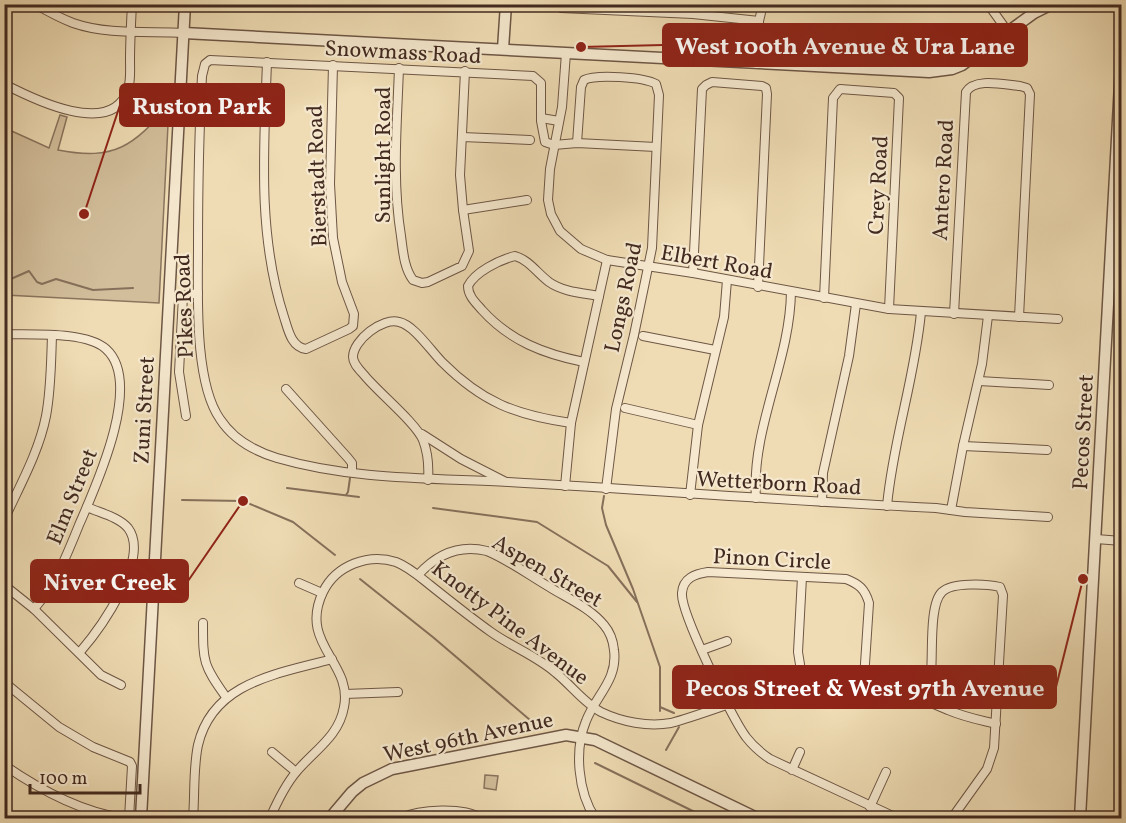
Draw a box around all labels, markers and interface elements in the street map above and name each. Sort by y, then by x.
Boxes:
callout: West 100th Avenue & Ura Lane [663,24,1027,66]
text: West 100th Avenue & Ura Lane [675,31,1015,65]
street label: Snowmass Road [324,34,482,73]
callout: Ruston Park [120,84,284,126]
street label: Sunlight Road [369,86,400,224]
text: Ruston Park [132,91,272,125]
street label: Bierstadt Road [301,104,336,248]
street label: Antero Road [926,119,963,242]
street label: Crey Road [861,135,898,235]
street label: Elbert Road [658,238,775,289]
street label: Longs Road [598,240,651,355]
street label: Pikes Road [168,253,203,359]
street label: Zuni Street [127,355,164,465]
street label: Pecos Street [1066,373,1103,491]
street label: Elm Street [40,444,107,550]
street label: Wetterborn Road [695,465,862,504]
street label: Aspen Street [486,528,608,617]
street label: Pinon Circle [712,542,832,579]
street label: Knotty Pine Avenue [424,554,595,694]
callout: Niver Creek [31,560,188,602]
text: Niver Creek [43,567,177,601]
callout: Pecos Street & West 97th Avenue [673,666,1056,708]
text: Pecos Street & West 97th Avenue [685,673,1045,707]
street label: West 96th Avenue [381,705,556,772]
scale bar [30,757,140,795]
text: 100 m [39,767,88,792]

